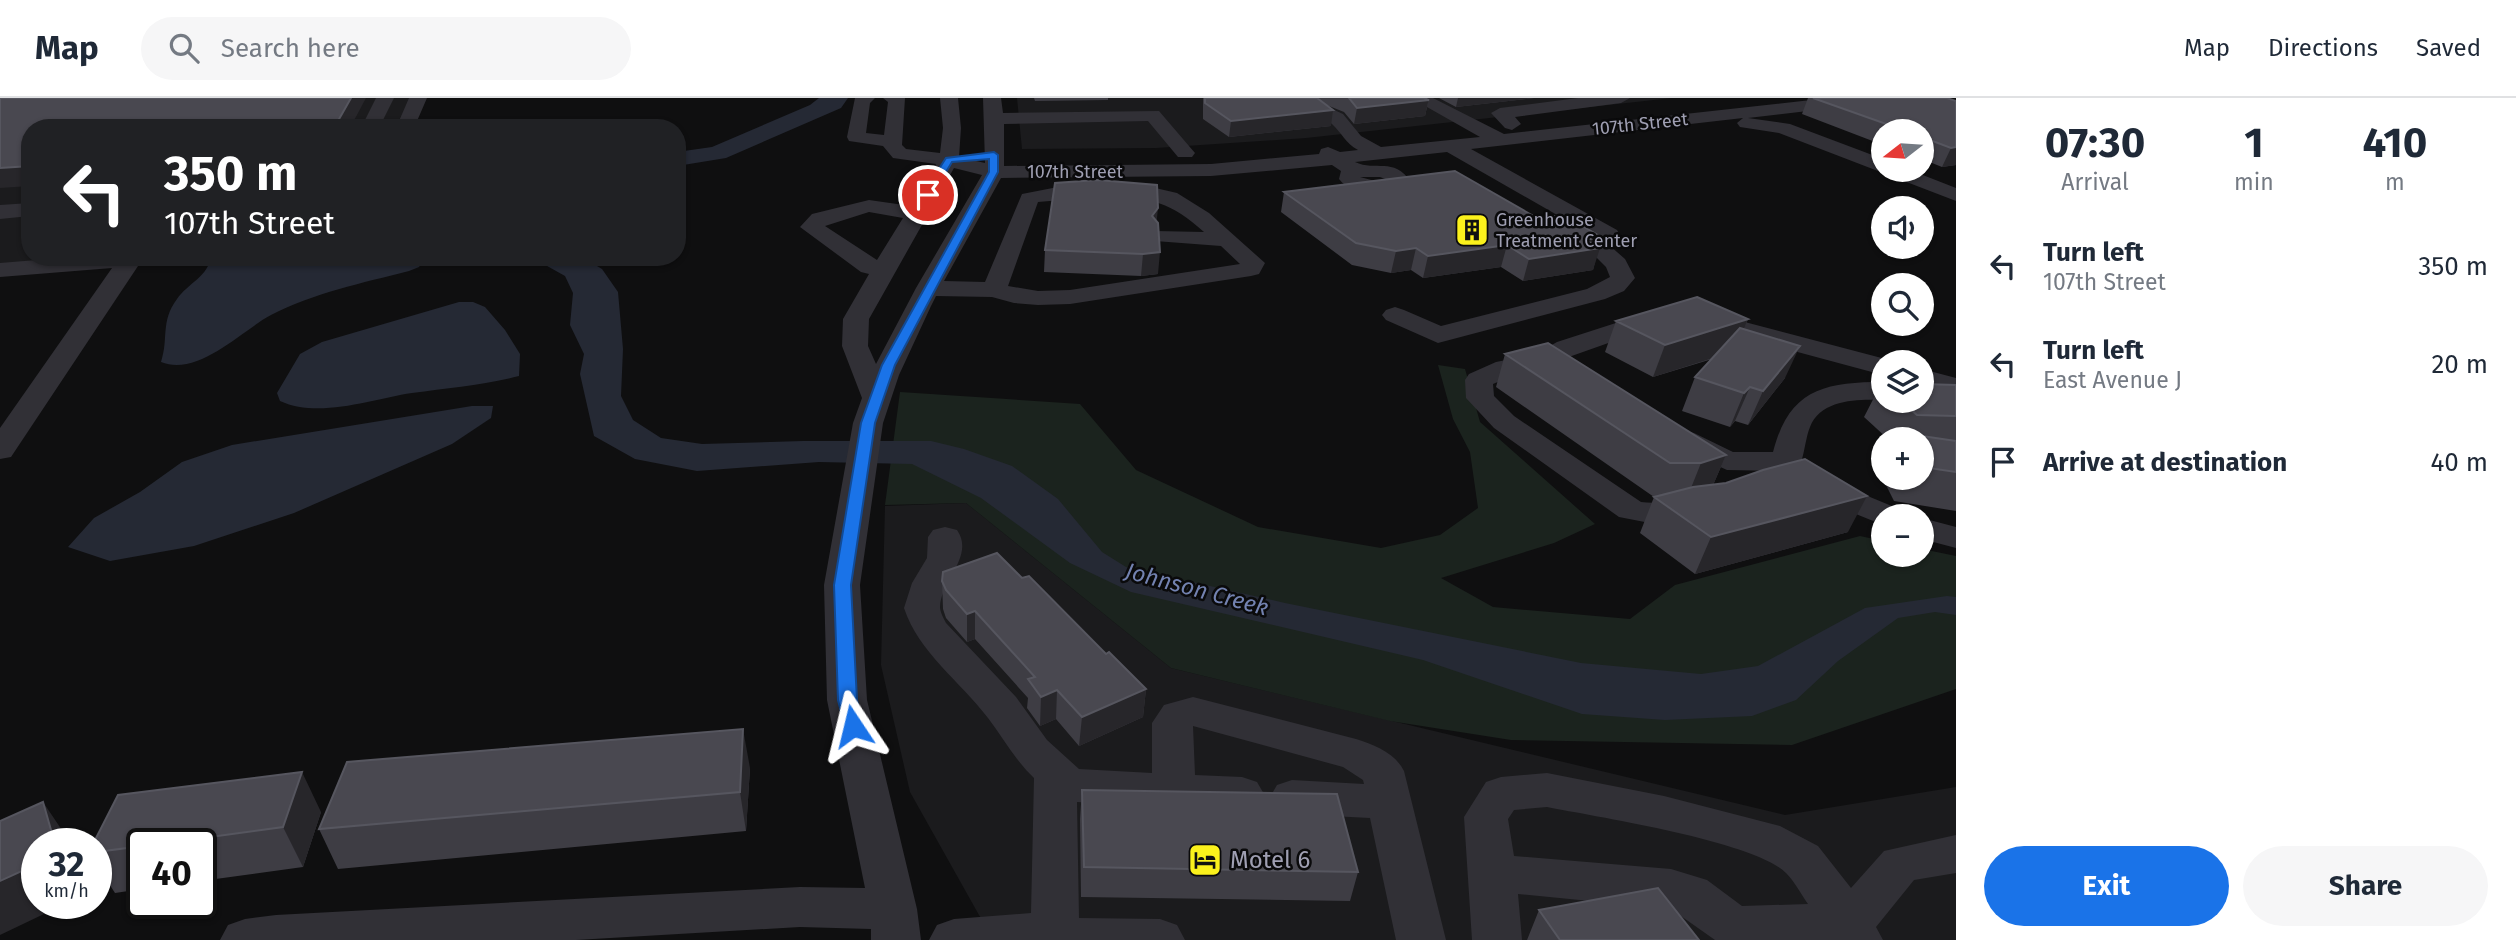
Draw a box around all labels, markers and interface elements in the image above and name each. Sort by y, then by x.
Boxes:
search box [141,17,631,80]
text: Map [35,28,99,68]
icon: search [165,29,203,67]
text: Search here [221,33,360,64]
text: Map [2184,34,2230,62]
text: Directions [2268,34,2378,62]
text: Saved [2416,34,2481,62]
street label: 107th Street [1591,108,1689,140]
text: 07:30 [2045,118,2145,168]
text: 1 [2244,118,2264,168]
text: 410 [2362,118,2427,168]
north arrow [1871,119,1934,182]
map controls [1871,119,1934,567]
text: 350 m [164,144,297,203]
icon: left [49,147,140,238]
street label: 107th Street [1027,161,1124,183]
pin [898,165,958,225]
text: Arrival [2061,168,2129,196]
text: min [2234,168,2274,196]
text: m [2385,168,2405,196]
icon: arrive [909,176,947,214]
button: sound [1871,196,1934,259]
text: 107th Street [164,204,335,242]
place label: Greenhouse Treatment Center [1496,209,1637,252]
building icon: Greenhouse Treatment Center [1453,211,1491,249]
text: Turn left [2043,237,2144,268]
icon: left [1984,247,2022,285]
text: 350 m [2418,251,2488,282]
text: 107th Street [2043,268,2166,296]
button: search [1871,273,1934,336]
text: Turn left [2043,335,2144,366]
icon: left [1984,345,2022,383]
text: 20 m [2431,349,2488,380]
button: layers [1871,350,1934,413]
text: East Avenue J [2043,366,2182,394]
button: + [1871,427,1934,490]
icon: arrive [1984,443,2022,481]
text: Arrive at destination [2043,447,2287,478]
text: 40 m [2430,447,2488,478]
button: − [1871,504,1934,567]
water label: Johnson Creek [1121,556,1272,622]
position arrow [816,689,890,763]
speed limit sign: 40 [126,828,217,919]
hotel icon: Motel 6 [1186,841,1224,879]
text: 32 [49,843,84,885]
place label: Motel 6 [1230,846,1310,874]
button: Exit [1984,846,2229,926]
button: Share [2243,846,2488,926]
text: km/h [44,880,89,902]

